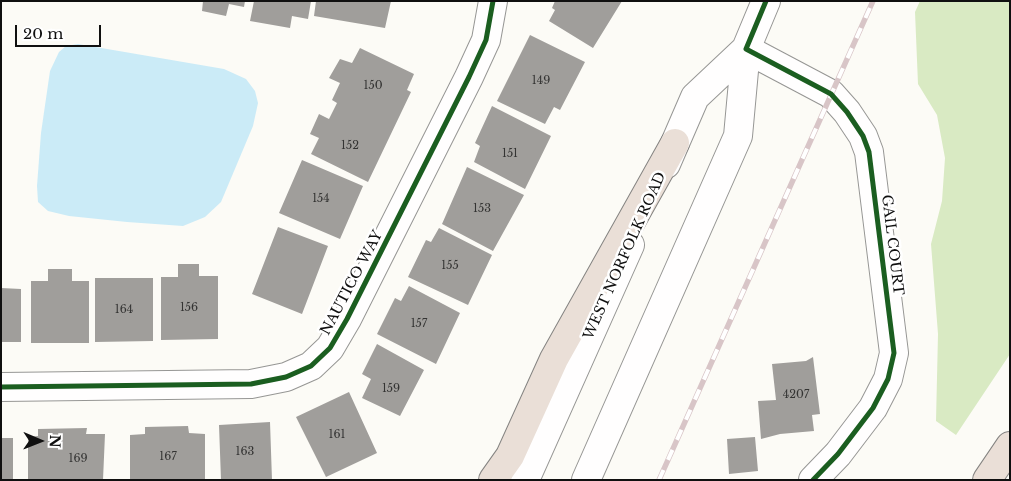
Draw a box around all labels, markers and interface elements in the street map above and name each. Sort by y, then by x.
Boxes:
scale bar [18,15,104,47]
text: 20 m [23,24,63,43]
house number: 149 [532,74,550,88]
house number: 150 [363,79,383,93]
house number: 152 [341,139,359,153]
house number: 151 [502,147,518,161]
street label: WEST NORFOLK ROAD [580,170,670,342]
house number: 154 [312,192,330,206]
street label: GAIL COURT [878,194,906,296]
house number: 153 [473,202,491,216]
street label: NAUTICO WAY [317,228,387,338]
house number: 155 [441,259,459,273]
house number: 156 [180,301,198,315]
house number: 164 [115,303,133,317]
house number: 157 [411,317,427,331]
house number: 159 [382,382,400,396]
house number: 4207 [783,388,809,402]
north arrow [15,416,65,466]
house number: 161 [329,428,345,442]
text: N [46,435,64,448]
house number: 163 [236,445,254,459]
house number: 167 [159,450,177,464]
house number: 169 [68,452,88,466]

